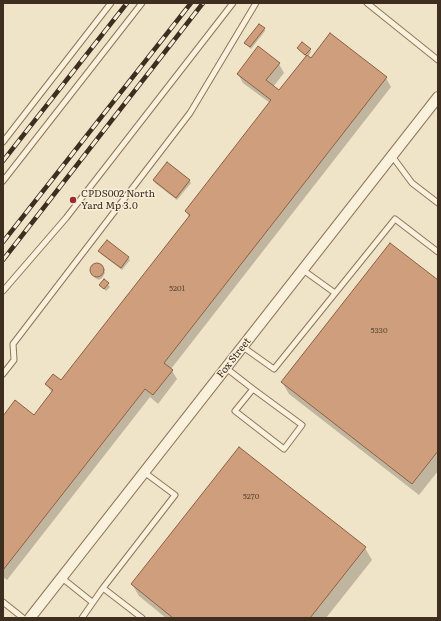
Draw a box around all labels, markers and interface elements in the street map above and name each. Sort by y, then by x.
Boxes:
place label: CPDS002 North Yard Mp 3.0 [81,188,155,212]
marker: CPDS002 North Yard Mp 3.0 [68,195,78,205]
house number: 5201 [169,284,185,294]
house number: 5330 [370,326,388,336]
street label: Fox Street [215,336,253,380]
house number: 5270 [243,492,259,502]

